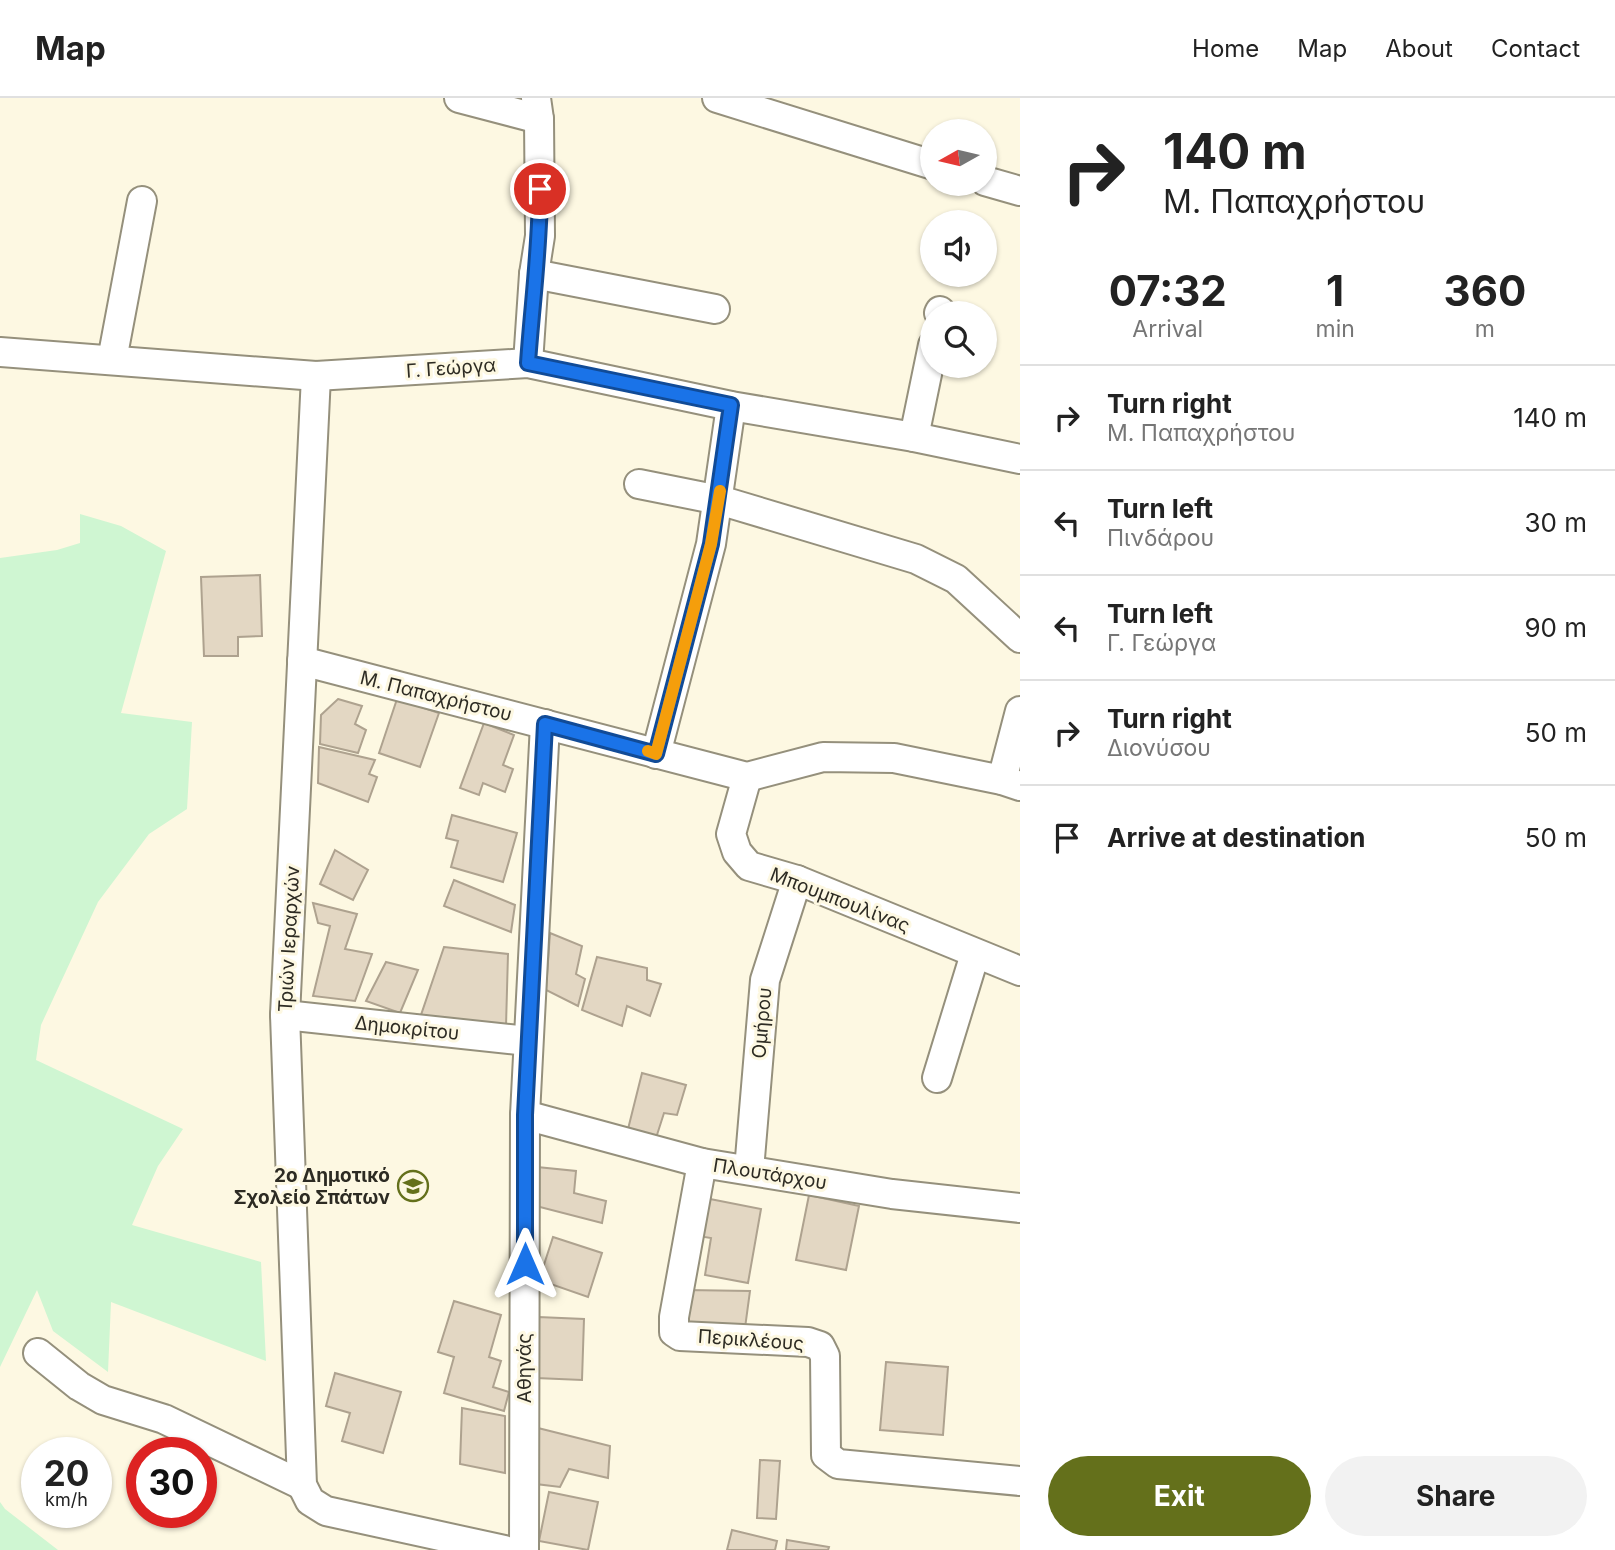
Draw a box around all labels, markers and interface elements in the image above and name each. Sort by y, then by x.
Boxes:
text: Map [35,28,106,68]
text: Home [1192,34,1259,63]
text: Map [1297,34,1347,63]
text: About [1385,34,1453,63]
text: Contact [1491,34,1580,63]
north arrow [920,119,998,196]
map controls [920,119,997,378]
text: 140 m [1163,122,1307,181]
icon: right [1048,126,1139,217]
pin [510,159,570,219]
icon: arrive [521,170,559,208]
text: Μ. Παπαχρήστου [1163,182,1425,221]
button: sound [920,210,997,287]
text: 07:32 [1109,265,1227,316]
text: 1 [1326,265,1344,316]
text: 360 [1444,265,1526,316]
button: search [920,301,997,378]
text: Arrival [1132,315,1203,343]
text: min [1316,315,1355,343]
text: m [1475,315,1495,343]
street label: Γ. Γεώργα [405,353,497,383]
text: Turn right [1107,388,1232,419]
icon: right [1048,399,1086,437]
text: 140 m [1513,402,1587,433]
text: Μ. Παπαχρήστου [1107,419,1295,447]
text: Turn left [1107,493,1213,524]
icon: left [1048,504,1086,542]
text: 30 m [1524,507,1587,538]
text: Πινδάρου [1107,524,1214,552]
text: Turn left [1107,598,1213,629]
icon: left [1048,609,1086,647]
text: 90 m [1524,612,1587,643]
text: Γ. Γεώργα [1107,629,1216,657]
street label: Μ. Παπαχρήστου [358,666,514,726]
text: Turn right [1107,703,1232,734]
icon: right [1048,714,1086,752]
text: 50 m [1525,717,1587,748]
text: Διονύσου [1107,734,1211,762]
icon: arrive [1048,819,1086,857]
text: Arrive at destination [1107,822,1366,853]
text: 50 m [1525,822,1587,853]
street label: Μπουμπουλίνας [767,863,913,937]
street label: Τριών Ιεραρχών [274,865,304,1013]
street label: Ομήρου [747,987,777,1059]
street label: Δημοκρίτου [354,1011,460,1045]
street label: Πλουτάρχου [712,1154,828,1194]
place label: 2ο Δημοτικό Σχολείο Σπάτων [233,1164,390,1209]
school or university icon: 2ο Δημοτικό Σχολείο Σπάτων [396,1169,430,1203]
position arrow [488,1227,562,1301]
street label: Περικλέους [697,1325,805,1355]
street label: Αθηνάς [513,1333,536,1403]
speed limit sign: 30 [126,1437,217,1528]
text: 20 [44,1452,89,1494]
button: Exit [1048,1456,1311,1536]
button: Share [1325,1456,1587,1536]
text: km/h [45,1489,88,1510]

